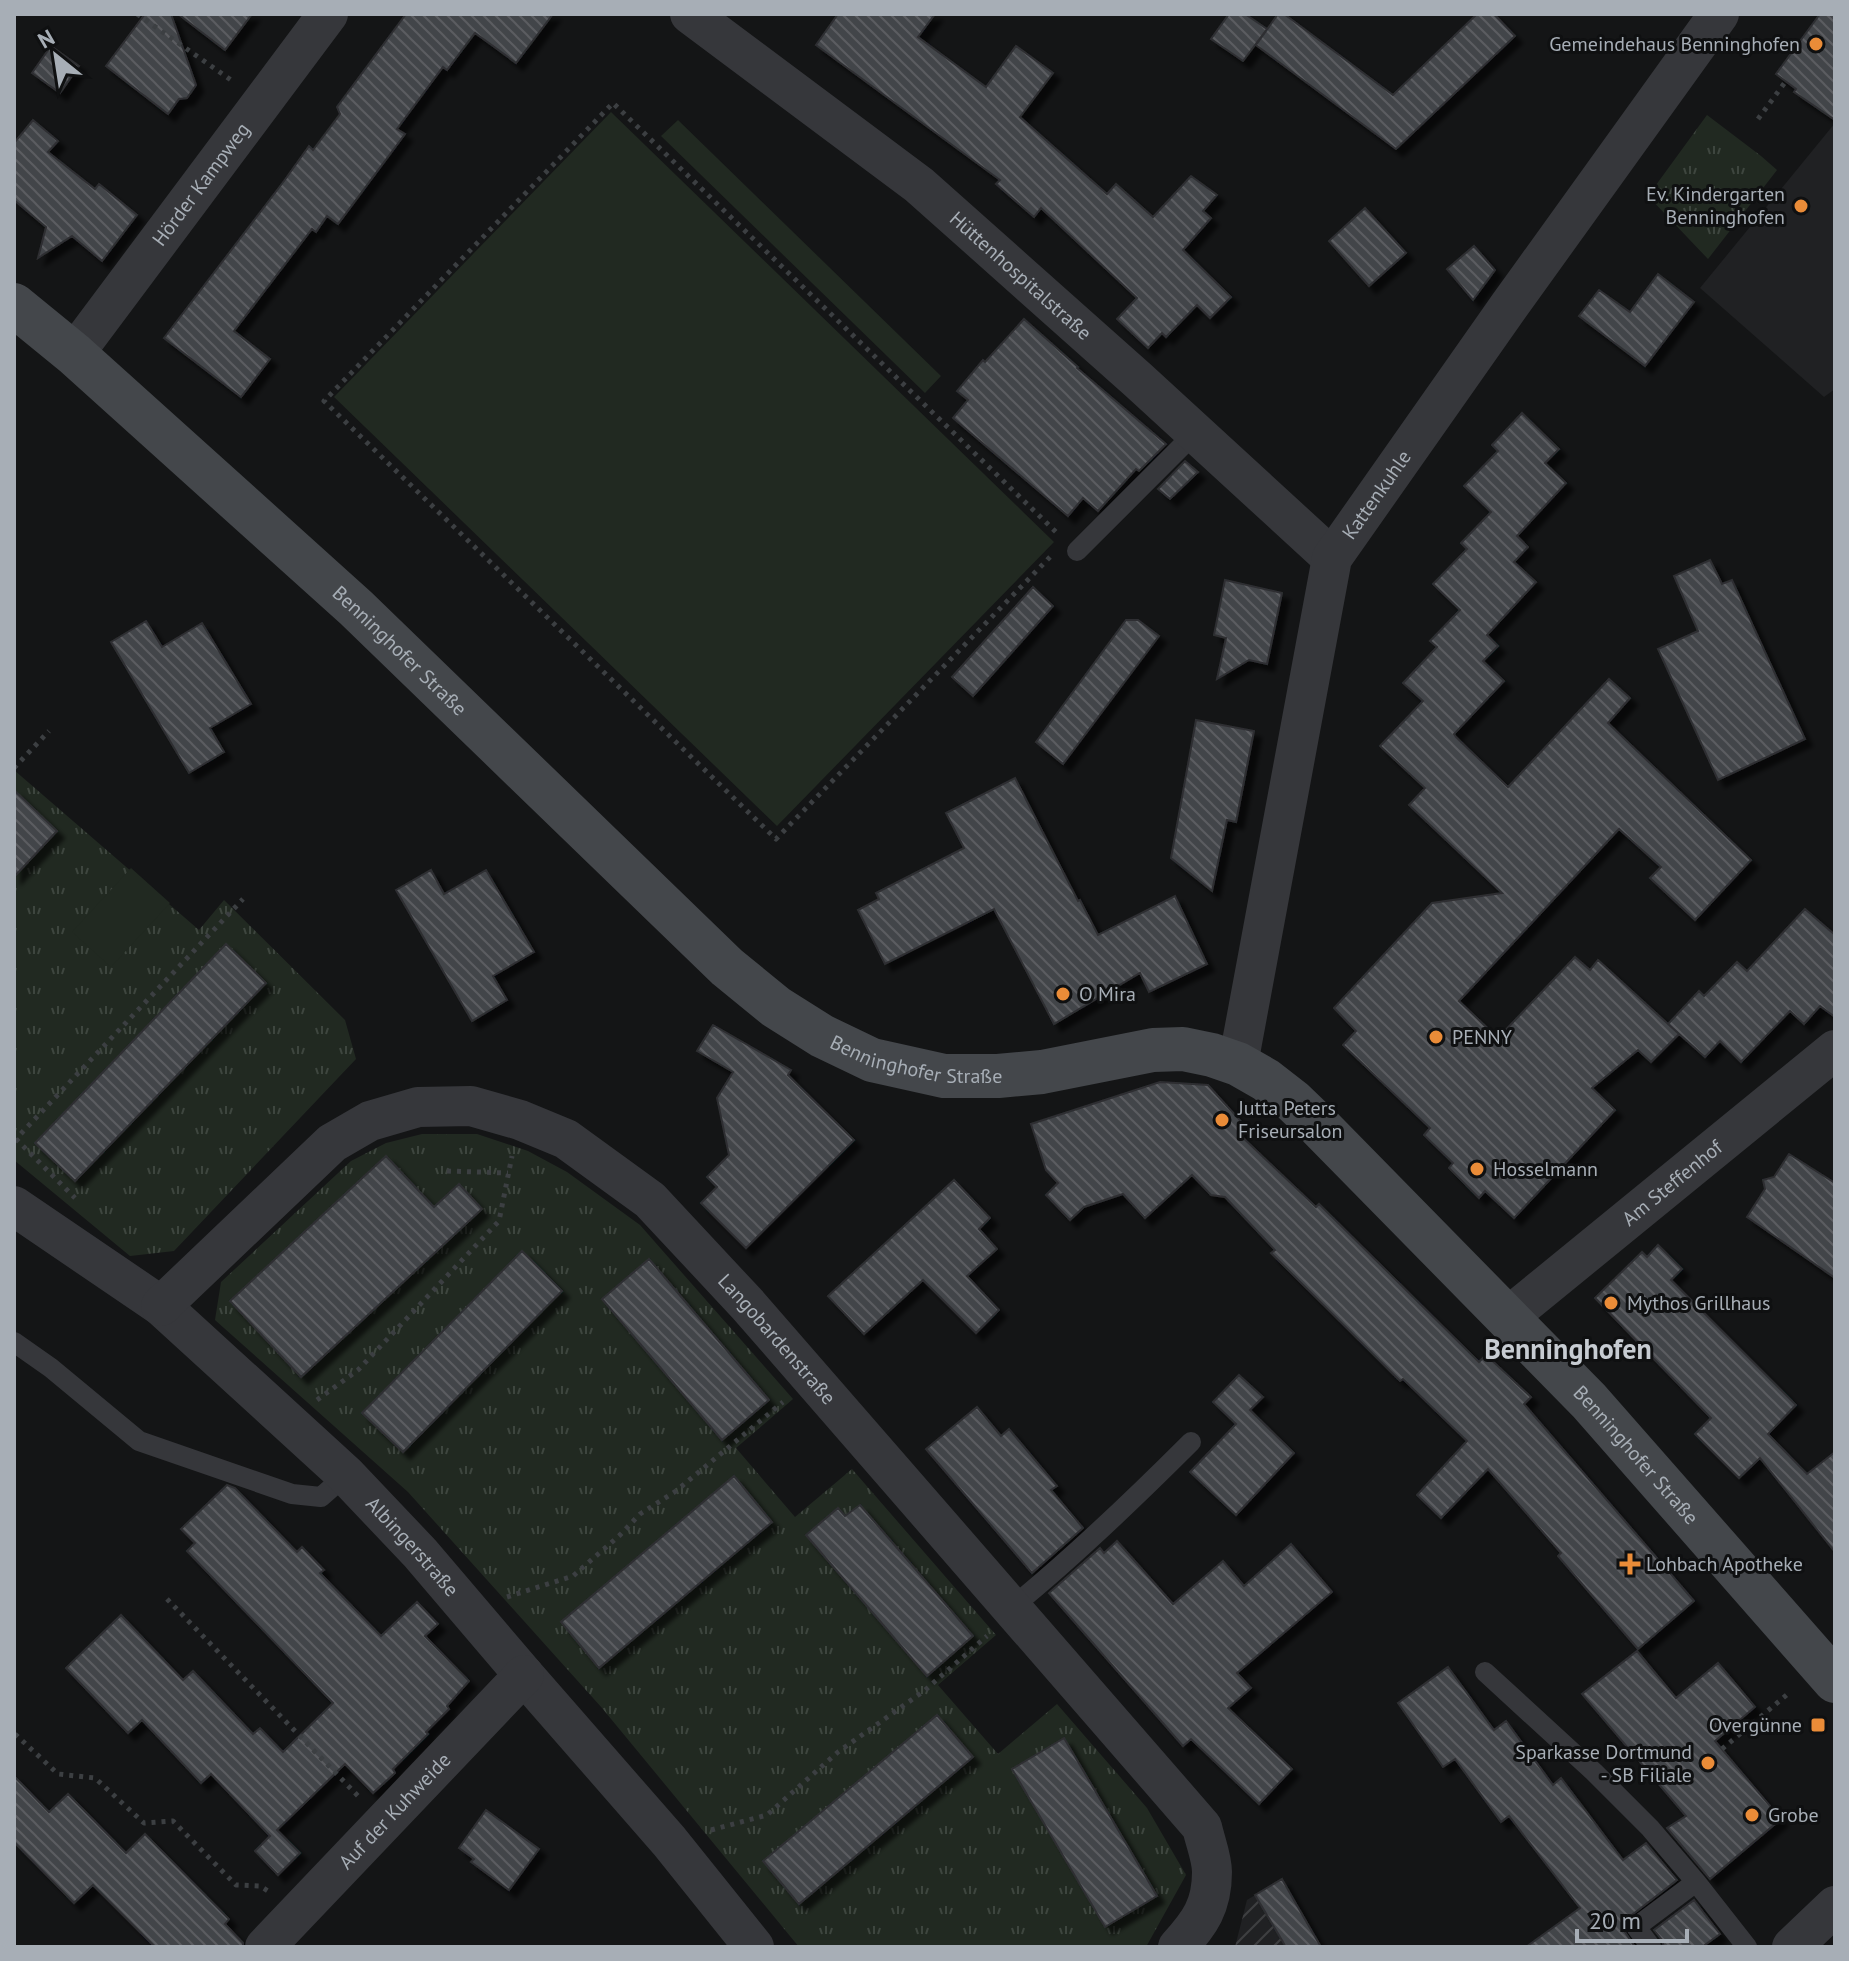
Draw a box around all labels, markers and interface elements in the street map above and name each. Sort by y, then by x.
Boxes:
north arrow [16,16,96,96]
text: N [33,23,59,54]
place label: Gemeindehaus Benninghofen [1549,31,1800,57]
marker: Gemeindehaus Benninghofen [1807,35,1825,53]
street label: Hörder Kampweg [146,117,255,251]
place label: Ev. Kindergarten Benninghofen [1646,181,1785,230]
marker: Ev. Kindergarten Benninghofen [1792,197,1810,215]
street label: Hüttenhospitalstraße [944,206,1097,346]
street label: Kattenkuhle [1336,445,1417,544]
street label: Benninghofer Straße [327,580,472,721]
place label: O Mira [1079,981,1136,1007]
marker: O Mira [1054,985,1072,1003]
place label: PENNY [1452,1024,1513,1050]
marker: PENNY [1427,1028,1445,1046]
street label: Benninghofer Straße [826,1029,1002,1089]
place label: Jutta Peters Friseursalon [1237,1095,1343,1144]
marker: Jutta Peters Friseursalon [1213,1111,1231,1129]
street label: Am Steffenhof [1617,1133,1729,1232]
place label: Hosselmann [1493,1156,1598,1182]
marker: Hosselmann [1468,1160,1486,1178]
street label: Langobardenstraße [712,1268,841,1410]
place label: Mythos Grillhaus [1627,1290,1770,1316]
marker: Mythos Grillhaus [1602,1294,1620,1312]
district label: Benninghofen [1484,1330,1652,1367]
street label: Benninghofer Straße [1568,1380,1704,1530]
street label: Albingerstraße [360,1491,464,1602]
place label: Lohbach Apotheke [1646,1551,1803,1577]
marker: Lohbach Apotheke [1621,1555,1639,1573]
place label: Overgünne [1709,1712,1802,1738]
marker: Overgünne [1809,1716,1827,1734]
place label: Sparkasse Dortmund - SB Filiale [1515,1739,1692,1788]
street label: Auf der Kuhweide [333,1747,456,1875]
marker: Sparkasse Dortmund - SB Filiale [1699,1754,1717,1772]
place label: Grobe [1768,1802,1819,1828]
marker: Grobe [1743,1806,1761,1824]
scale bar [1577,1893,1687,1943]
text: 20 m [1589,1905,1641,1936]

